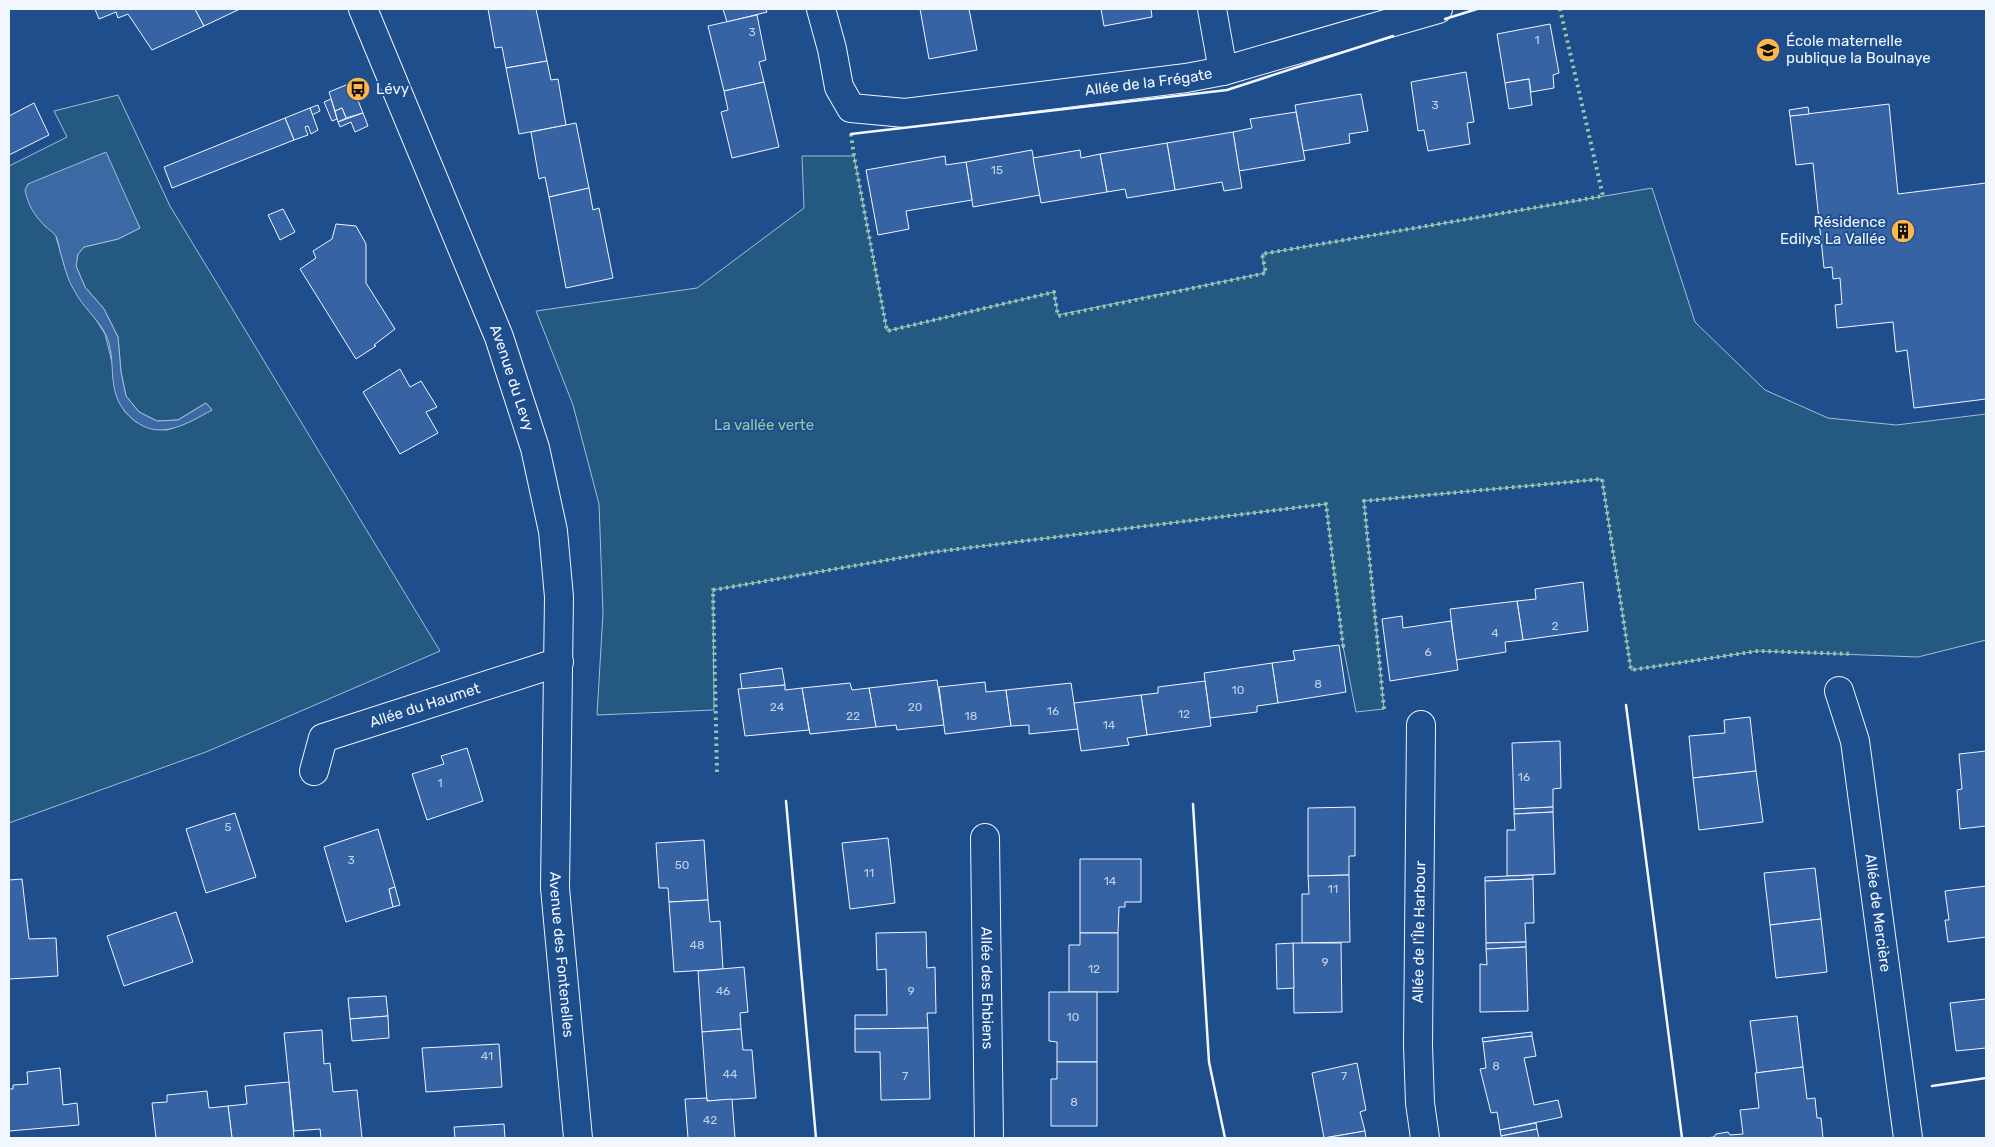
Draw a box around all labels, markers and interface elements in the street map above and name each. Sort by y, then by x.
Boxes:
house number: 3 [748,25,756,39]
place label: École maternelle publique la Boulnaye [1786,32,1931,67]
house number: 1 [1534,33,1540,47]
school or university icon: École maternelle publique la Boulnaye [1755,37,1781,63]
street label: Allée de la Frégate [1084,64,1214,100]
bus stop icon: Lévy [345,76,371,102]
place label: Lévy [376,80,409,98]
house number: 3 [1431,98,1439,112]
house number: 15 [991,163,1003,177]
place label: Résidence Edilys La Vallée [1780,213,1886,248]
building icon: Résidence Edilys La Vallée [1890,218,1916,244]
street label: Avenue du Levy [486,322,538,433]
park label: La vallée verte [714,416,814,434]
house number: 2 [1551,619,1559,633]
house number: 4 [1491,626,1499,640]
house number: 6 [1424,645,1432,659]
house number: 8 [1314,677,1322,691]
street label: Allée du Haumet [367,679,482,731]
house number: 10 [1232,683,1244,697]
house number: 24 [770,700,785,714]
house number: 20 [908,700,922,714]
house number: 16 [1047,704,1059,718]
house number: 12 [1178,707,1190,721]
house number: 22 [846,709,860,723]
house number: 18 [965,709,977,723]
house number: 14 [1103,718,1116,732]
house number: 16 [1518,770,1530,784]
house number: 1 [437,776,443,790]
house number: 5 [224,820,232,834]
house number: 3 [347,853,355,867]
street label: Allée de Mercière [1861,853,1895,973]
house number: 50 [675,858,689,872]
street label: Allée de l'Île Harbour [1409,860,1429,1003]
house number: 11 [864,866,874,880]
street label: Avenue des Fontenelles [546,872,578,1039]
house number: 14 [1104,874,1117,888]
house number: 11 [1328,882,1338,896]
street label: Allée des Ehbiens [977,927,997,1050]
house number: 48 [689,938,705,952]
house number: 9 [1321,955,1329,969]
house number: 12 [1088,962,1100,976]
house number: 46 [716,984,730,998]
house number: 9 [907,984,915,998]
house number: 10 [1067,1010,1079,1024]
house number: 41 [481,1049,493,1063]
house number: 8 [1492,1059,1500,1073]
house number: 44 [723,1067,738,1081]
house number: 7 [902,1069,908,1083]
house number: 7 [1341,1069,1347,1083]
house number: 8 [1070,1095,1078,1109]
house number: 42 [703,1113,717,1127]

